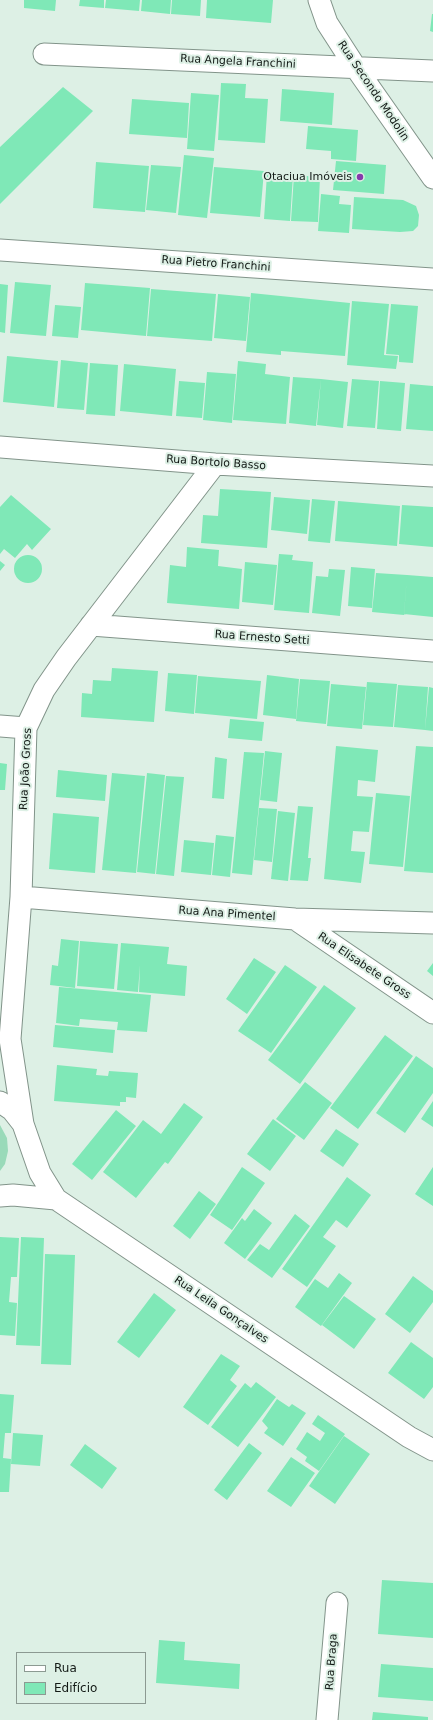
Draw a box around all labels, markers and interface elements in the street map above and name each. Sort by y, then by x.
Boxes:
street label: Rua Secondo Modolin [335,38,411,144]
street label: Rua Angela Franchini [180,52,296,72]
place label: Otaciua Imóveis [263,170,352,184]
marker: Otaciua Imóveis [355,172,365,182]
street label: Rua Pietro Franchini [161,254,271,274]
street label: Rua Bortolo Basso [166,453,266,473]
street label: Rua Ernesto Setti [214,628,310,648]
street label: Rua João Gross [17,728,35,810]
street label: Rua Ana Pimentel [178,904,276,924]
street label: Rua Elisabete Gross [315,930,413,1002]
street label: Rua Leila Gonçalves [172,1274,270,1346]
street label: Rua Braga [323,1633,341,1691]
legend [16,1652,146,1704]
text: Rua [54,1661,77,1675]
text: Edifício [54,1681,97,1695]

